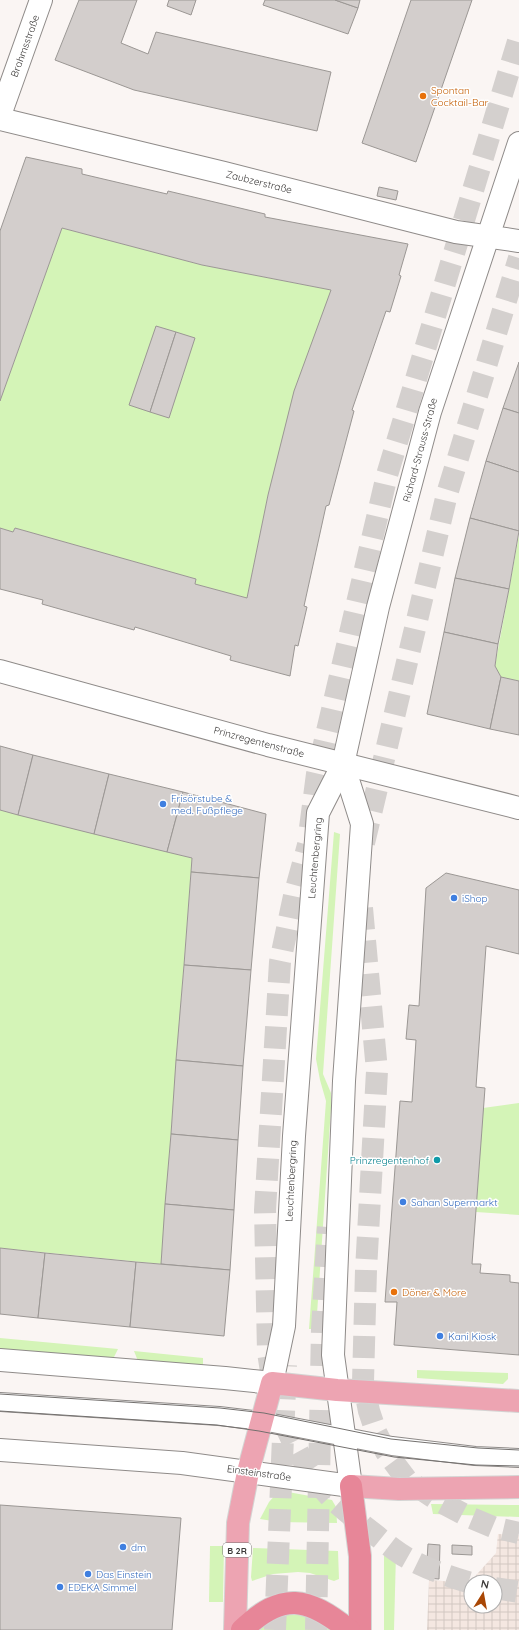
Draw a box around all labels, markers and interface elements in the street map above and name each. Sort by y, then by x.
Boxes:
street label: Brahmsstraße [8,13,42,79]
place label: Spontan Cocktail-Bar [431,84,488,109]
marker: Spontan Cocktail-Bar [418,91,428,101]
street label: Zaubzerstraße [225,167,294,197]
street label: Richard-Strauss-Straße [400,396,440,504]
street label: Prinzregentenstraße [212,724,306,760]
place label: Frisörstube & med. Fußpflege [171,792,243,817]
marker: Frisörstube & med. Fußpflege [158,799,168,809]
street label: Leuchtenbergring [305,817,325,899]
place label: iShop [462,892,488,905]
marker: iShop [449,893,459,903]
street label: Leuchtenbergring [282,1140,300,1222]
place label: Prinzregentenhof [350,1154,429,1167]
marker: Prinzregentenhof [432,1155,442,1165]
place label: Sahan Supermarkt [411,1196,498,1209]
marker: Sahan Supermarkt [398,1197,408,1207]
place label: Döner & More [402,1286,467,1299]
marker: Döner & More [389,1287,399,1297]
place label: Kani Kiosk [448,1330,496,1343]
marker: Kani Kiosk [435,1331,445,1341]
street label: Einsteinstraße [226,1462,292,1484]
place label: dm [131,1541,146,1554]
marker: dm [118,1542,128,1552]
road number: B 2R [223,1543,251,1557]
place label: Das Einstein [96,1568,152,1581]
marker: Das Einstein [83,1569,93,1579]
north arrow [463,1574,503,1614]
text: N [480,1577,490,1592]
place label: EDEKA Simmel [68,1581,136,1594]
marker: EDEKA Simmel [55,1582,65,1592]

